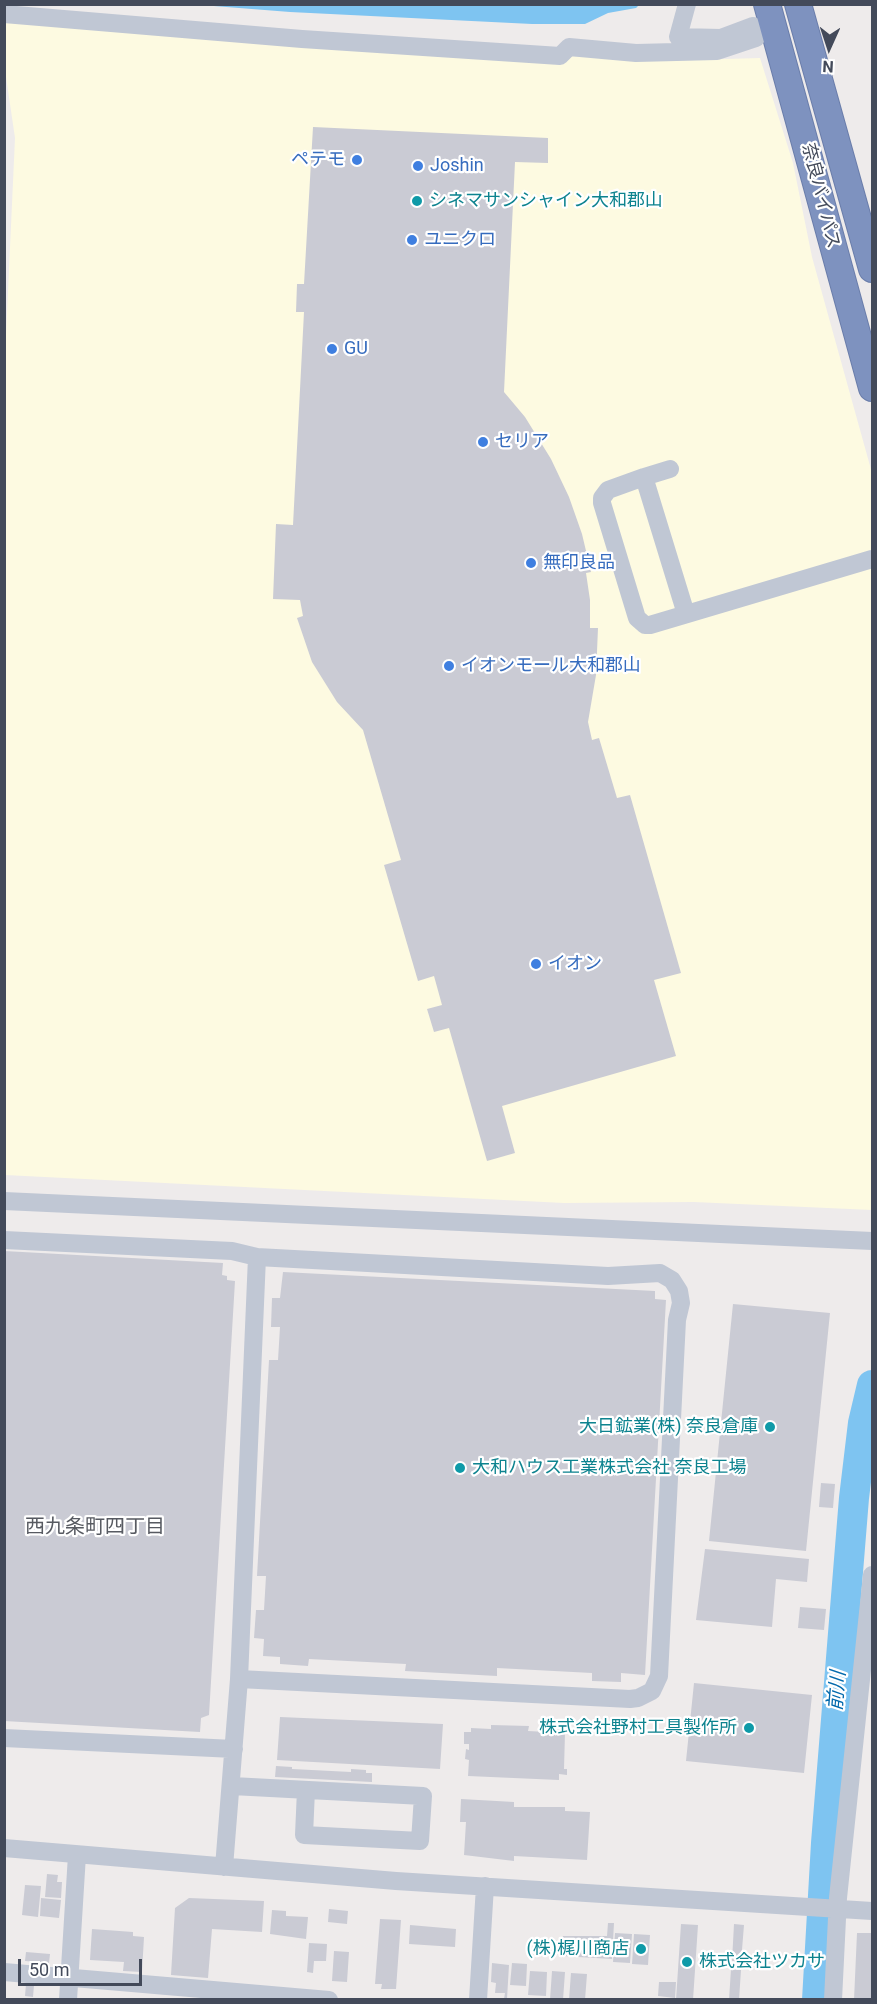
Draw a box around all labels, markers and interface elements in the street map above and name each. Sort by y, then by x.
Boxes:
north arrow [799,18,859,78]
text: N [822,57,834,76]
street label: 奈良バイパス [796,141,844,251]
place label: ペテモ [291,149,345,171]
marker: ペテモ [350,153,364,167]
place label: Joshin [430,155,484,177]
marker: Joshin [411,159,425,173]
place label: シネマサンシャイン大和郡山 [429,190,663,212]
marker: シネマサンシャイン大和郡山 [410,194,424,208]
place label: ユニクロ [424,229,496,251]
marker: ユニクロ [405,233,419,247]
place label: GU [344,338,368,360]
marker: GU [325,342,339,356]
place label: セリア [495,431,549,453]
marker: セリア [476,435,490,449]
place label: 無印良品 [543,552,615,574]
marker: 無印良品 [524,556,538,570]
place label: イオンモール大和郡山 [461,655,641,677]
marker: イオンモール大和郡山 [442,659,456,673]
place label: イオン [548,953,602,975]
marker: イオン [529,957,543,971]
place label: 大日鉱業(株) 奈良倉庫 [579,1416,758,1438]
marker: 大日鉱業(株) 奈良倉庫 [763,1420,777,1434]
place label: 大和ハウス工業株式会社 奈良工場 [472,1457,746,1479]
marker: 大和ハウス工業株式会社 奈良工場 [453,1461,467,1475]
district label: 西九条町四丁目 [25,1516,165,1540]
water label: 前川 [824,1670,852,1712]
place label: 株式会社野村工具製作所 [539,1717,737,1739]
marker: 株式会社野村工具製作所 [742,1721,756,1735]
place label: (株)梶川商店 [527,1938,629,1960]
marker: (株)梶川商店 [634,1942,648,1956]
scale bar [21,1947,146,1985]
place label: 株式会社ツカサ [699,1951,825,1973]
marker: 株式会社ツカサ [680,1955,694,1969]
text: 50 m [29,1959,69,1980]

